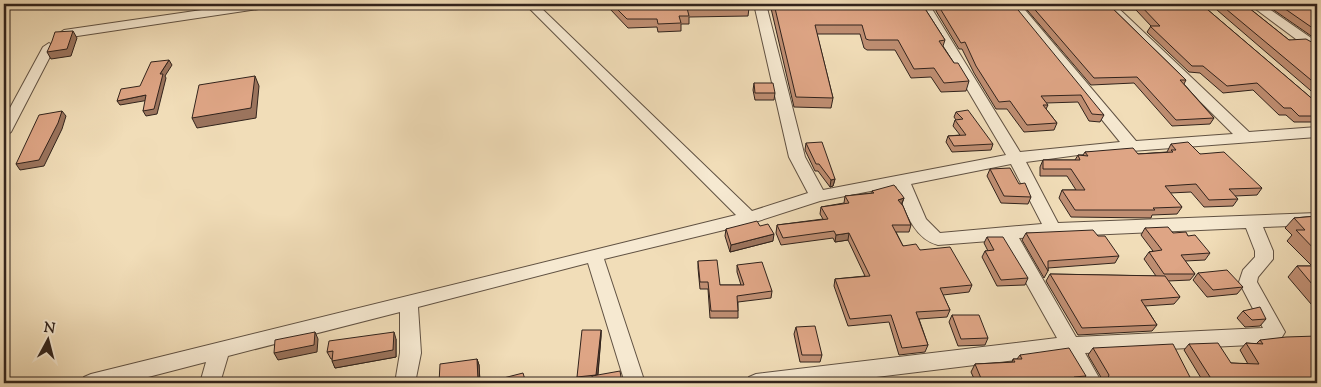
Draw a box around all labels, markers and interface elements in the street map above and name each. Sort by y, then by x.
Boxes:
north arrow [22,314,72,364]
text: N [43,318,56,340]

